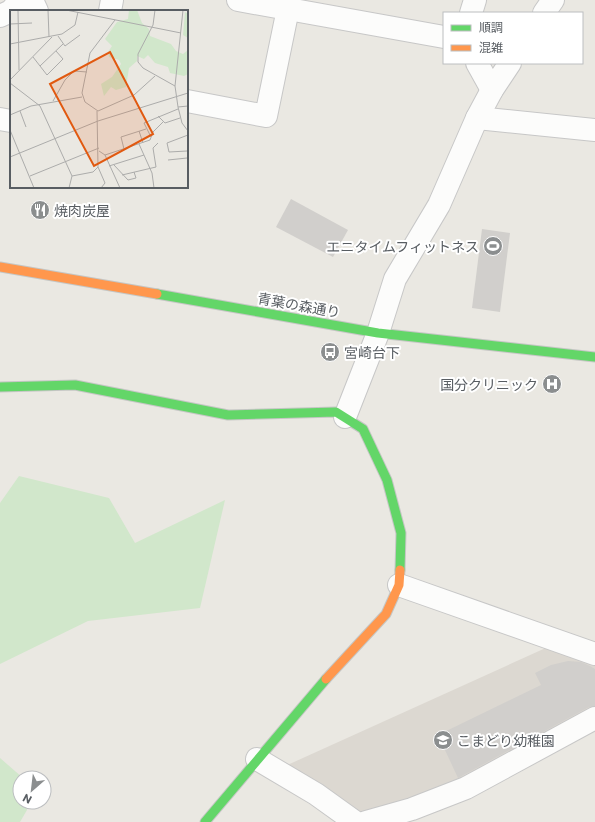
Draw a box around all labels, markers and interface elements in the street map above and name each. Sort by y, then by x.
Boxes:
inset map [10,10,188,188]
legend [443,12,583,64]
text: 順調 [479,20,503,34]
text: 混雑 [479,40,503,54]
restaurant icon: 焼肉炭屋 [29,199,51,221]
place label: 焼肉炭屋 [54,202,110,219]
sports icon: エニタイムフィットネス [482,235,504,257]
place label: エニタイムフィットネス [326,238,479,255]
street label: 青葉の森通り [256,289,342,321]
bus stop icon: 宮崎台下 [319,341,341,363]
place label: 宮崎台下 [344,344,400,361]
hospital icon: 国分クリニック [541,373,563,395]
place label: 国分クリニック [440,376,538,393]
school or university icon: こまどり幼稚園 [432,729,454,751]
place label: こまどり幼稚園 [457,732,555,749]
north arrow [12,770,52,810]
text: N [20,792,34,807]

